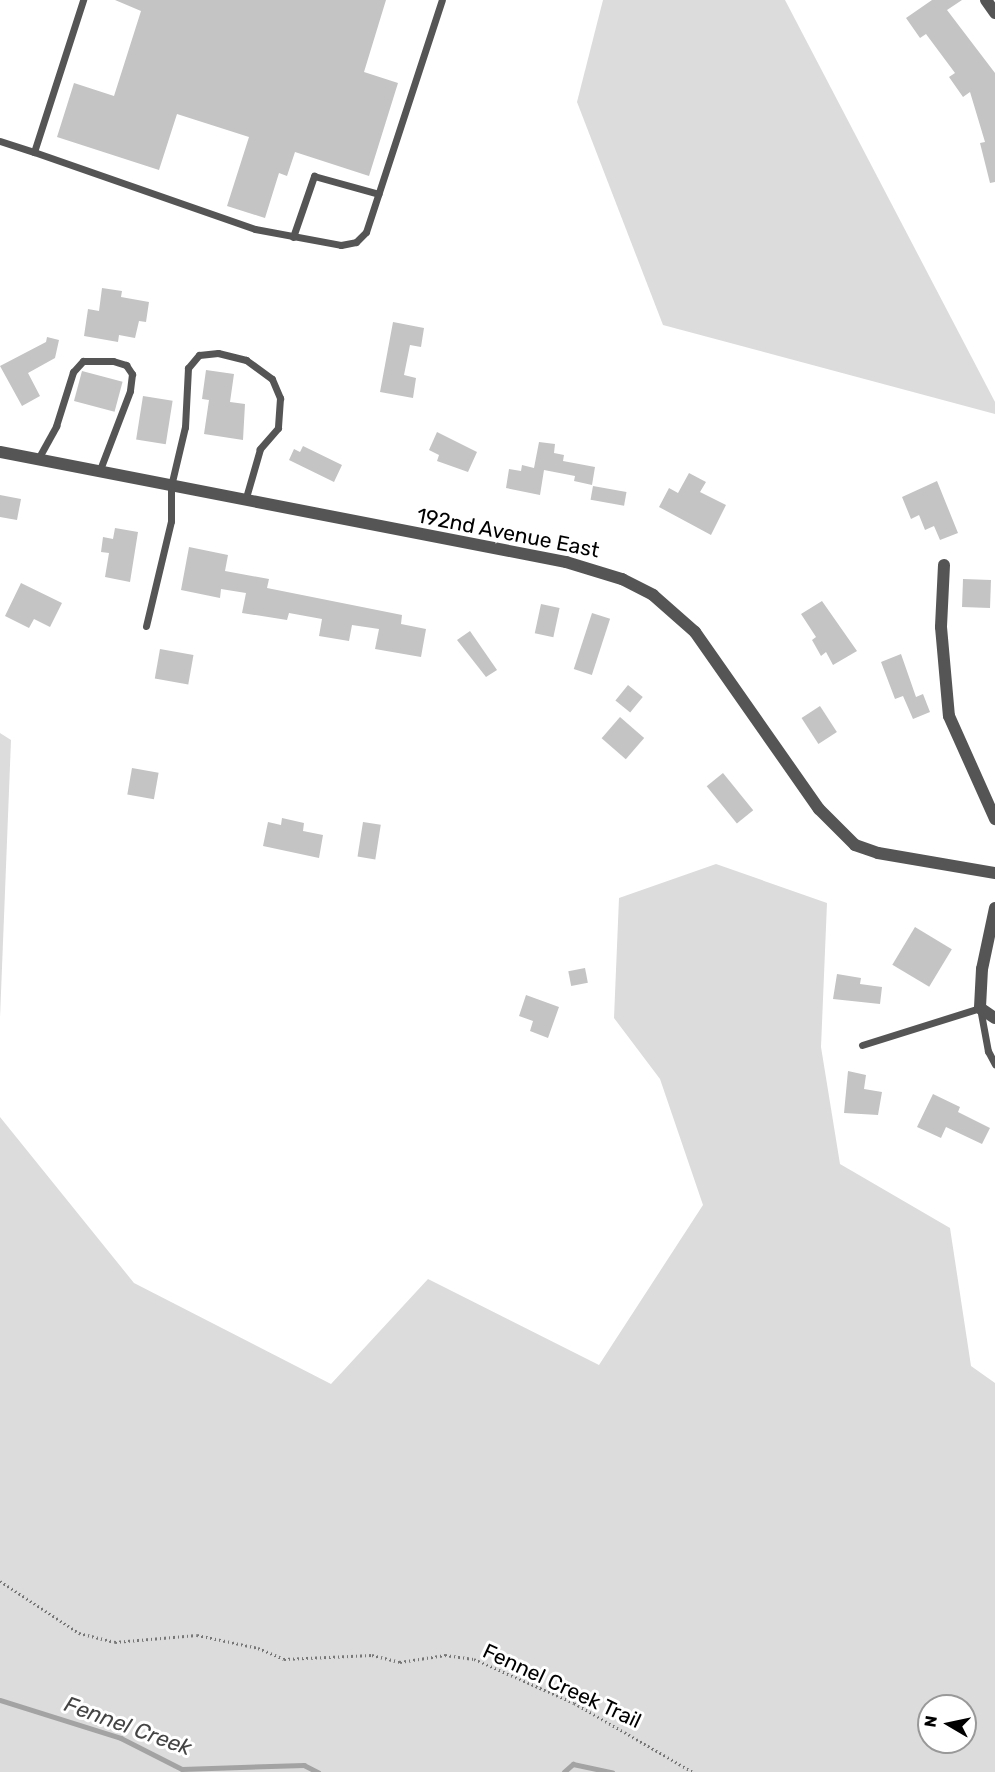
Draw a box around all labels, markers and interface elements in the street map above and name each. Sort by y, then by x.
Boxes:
street label: 192nd Avenue East [414,503,602,563]
street label: Fennel Creek Trail [478,1638,646,1734]
water label: Fennel Creek [61,1691,195,1761]
north arrow [917,1694,977,1754]
text: N [920,1714,941,1729]

